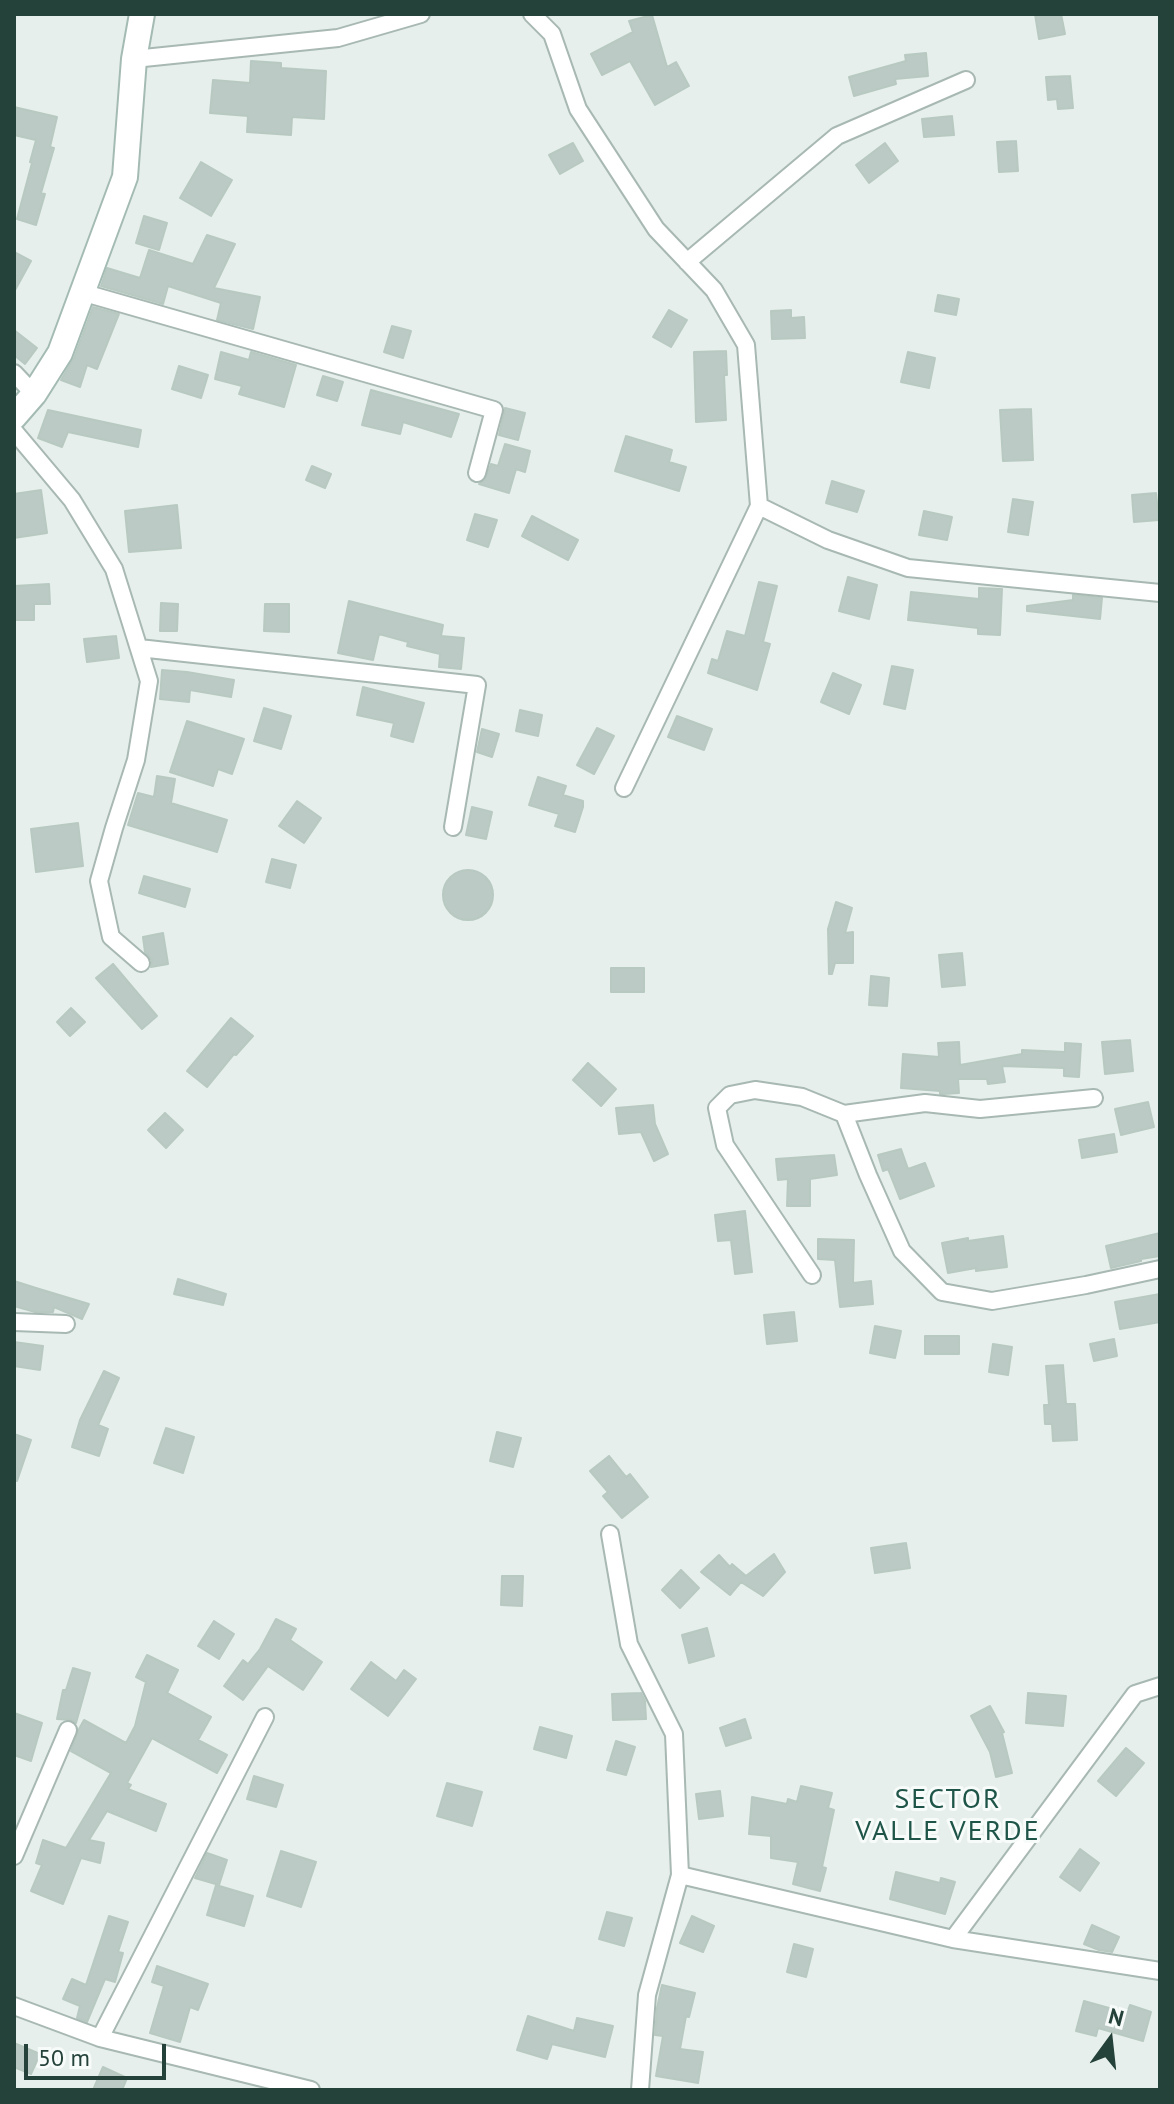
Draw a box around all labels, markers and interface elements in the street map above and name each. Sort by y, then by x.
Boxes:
district label: SECTOR VALLE VERDE [855,1783,1041,1849]
north arrow [1070,2000,1150,2080]
text: N [1106,2001,1127,2032]
scale bar [28,2028,170,2078]
text: 50 m [38,2042,90,2073]

